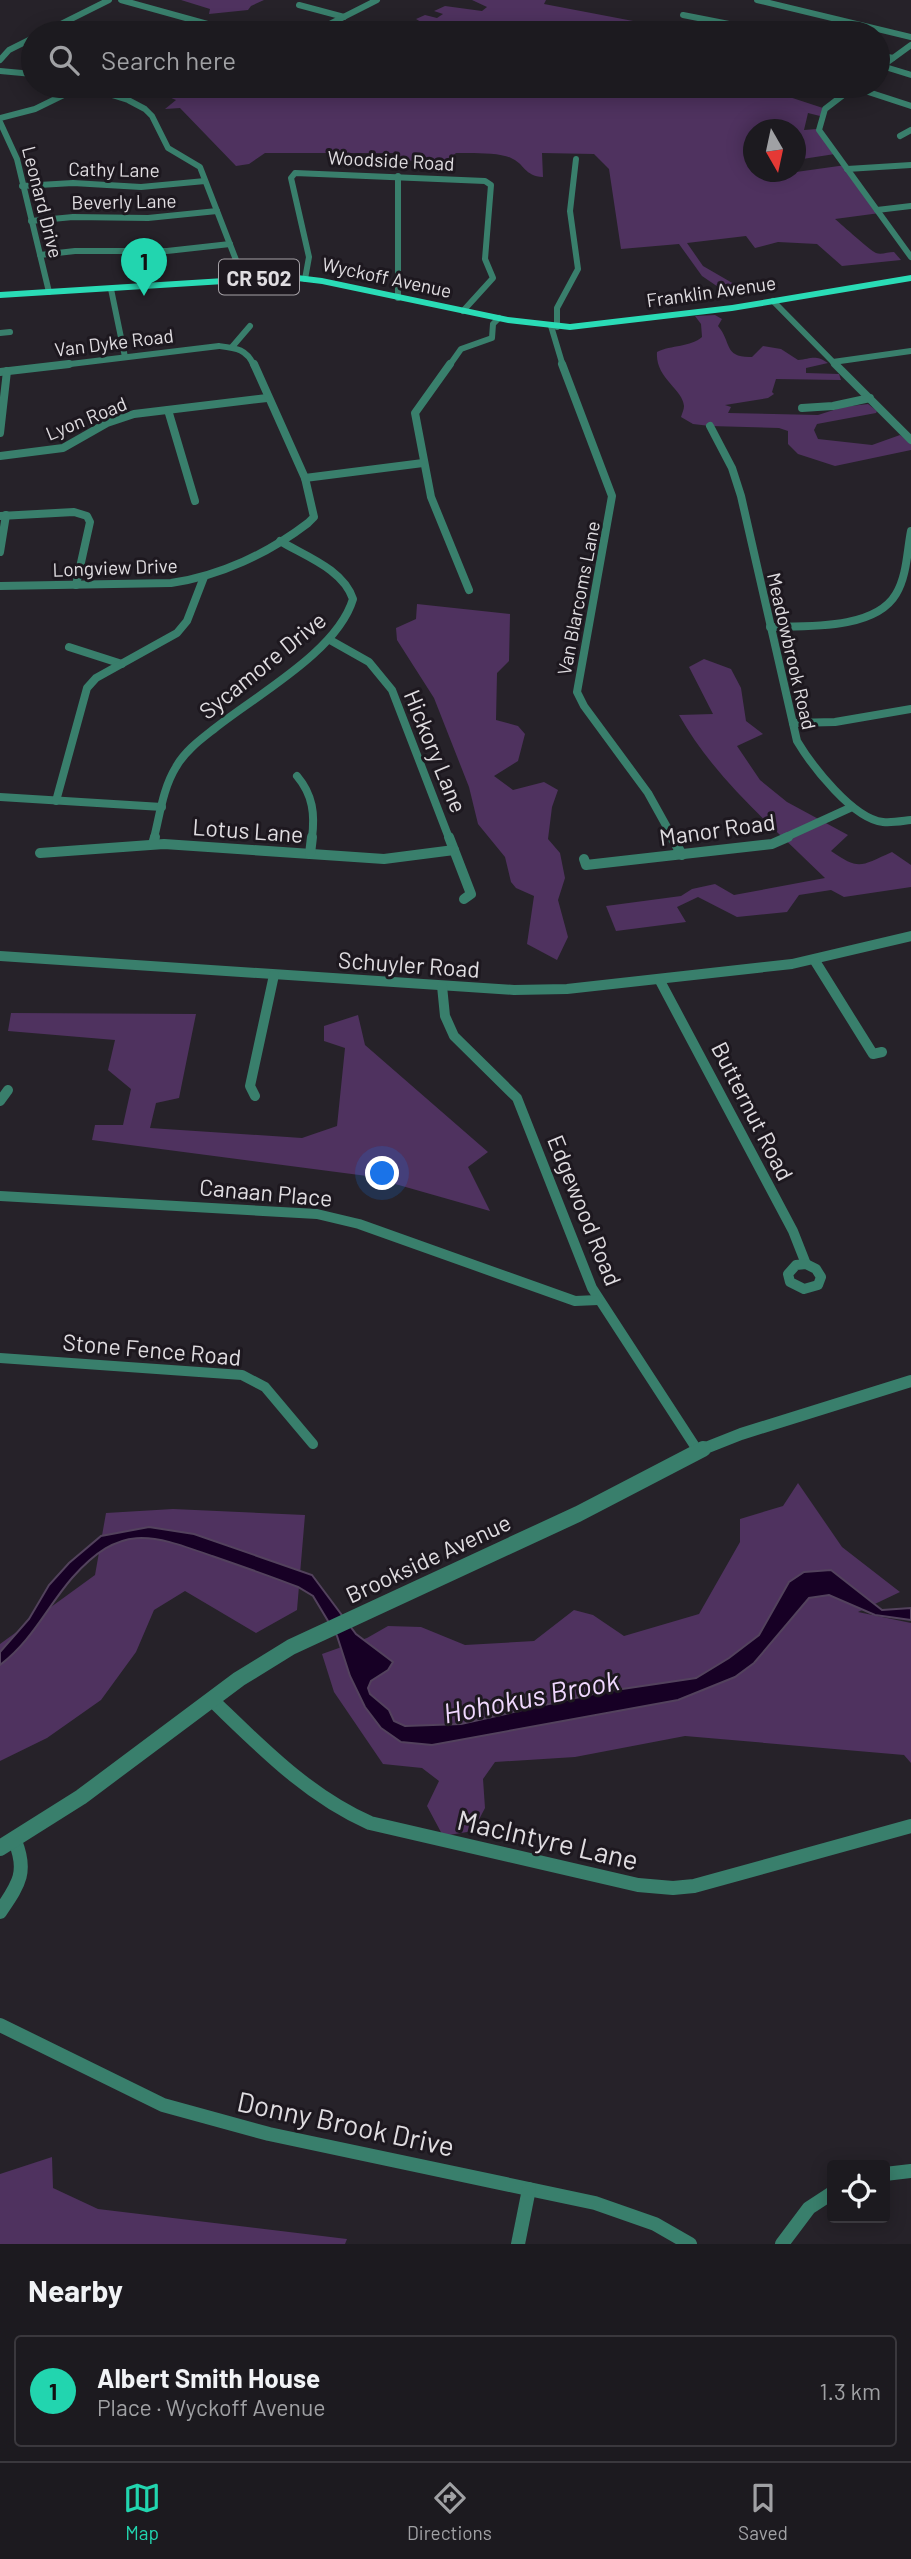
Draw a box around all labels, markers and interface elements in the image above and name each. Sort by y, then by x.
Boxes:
search box [21,21,890,98]
icon: search [45,41,83,79]
text: Search here [101,44,236,75]
north arrow [743,119,806,182]
street label: Leonard Drive [18,144,68,260]
street label: Woodside Road [327,145,455,175]
street label: Cathy Lane [68,157,160,181]
street label: Beverly Lane [71,189,177,213]
pin: 1 [121,238,167,296]
street label: Wyckoff Avenue [320,252,454,302]
road number: CR 502 [219,260,299,294]
street label: Franklin Avenue [645,271,777,311]
street label: Van Dyke Road [53,323,175,361]
street label: Lyon Road [42,391,130,445]
street label: Van Blarcoms Lane [552,519,604,677]
street label: Longview Drive [52,553,178,581]
street label: Meadowbrook Road [763,570,821,732]
street label: Sycamore Drive [193,605,331,725]
street label: Hickory Lane [399,685,473,817]
street label: Manor Road [657,807,777,851]
street label: Lotus Lane [192,812,304,848]
street label: Schuyler Road [337,945,481,983]
street label: Butternut Road [706,1037,800,1185]
street label: Edgewood Road [542,1131,628,1289]
your location [365,1156,399,1190]
street label: Canaan Place [198,1172,334,1212]
street label: Stone Fence Road [61,1327,243,1371]
street label: Brookside Avenue [341,1508,515,1608]
water label: Hohokus Brook [440,1662,622,1730]
street label: MacIntyre Lane [454,1802,642,1876]
street label: Donny Brook Drive [234,2083,458,2163]
map controls [827,2160,890,2223]
button: locate [827,2160,890,2223]
text: Nearby [28,2272,123,2308]
text: Albert Smith House [97,2362,320,2393]
text: 1 [49,2377,57,2405]
text: 1.3 km [820,2377,881,2405]
text: Place · Wyckoff Avenue [97,2393,326,2421]
tab: Map [123,2479,161,2544]
tab: Directions [407,2479,492,2544]
tab: Saved [738,2479,788,2544]

